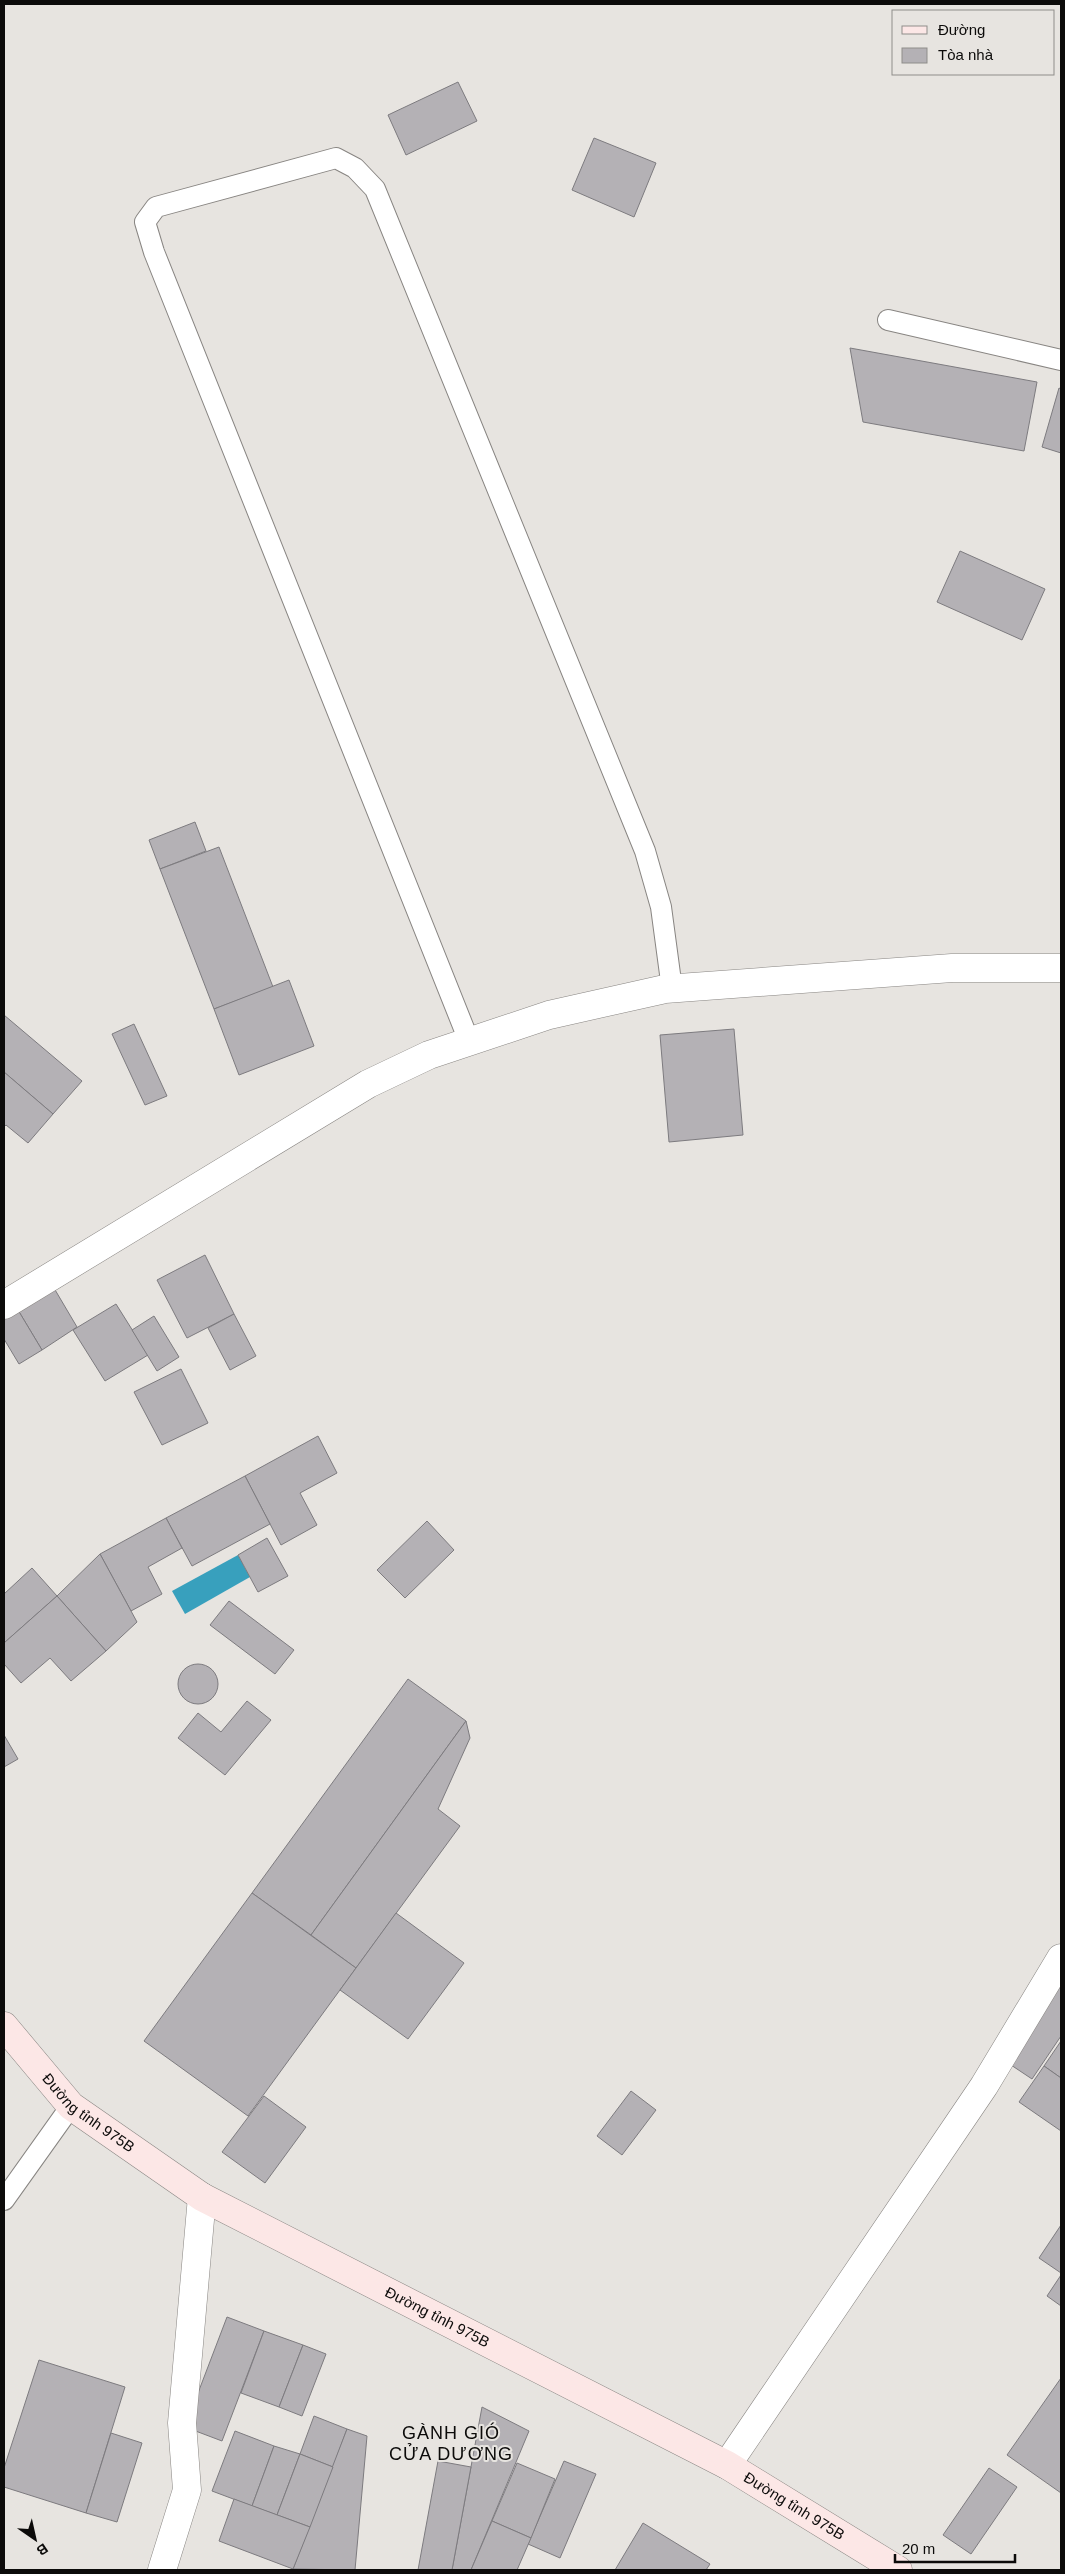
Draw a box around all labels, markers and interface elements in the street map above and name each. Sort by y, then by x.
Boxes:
legend [892,10,1055,75]
text: Đường [938,21,985,38]
text: Tòa nhà [938,46,994,63]
street label: Đường tỉnh 975B [39,2070,138,2155]
street label: Đường tỉnh 975B [382,2283,493,2350]
district label: GÀNH GIÓ CỬA DƯƠNG [389,2422,513,2464]
street label: Đường tỉnh 975B [741,2468,848,2543]
north arrow [10,2514,60,2564]
scale bar [895,2532,1015,2564]
text: B [34,2540,51,2559]
text: 20 m [902,2540,935,2557]

